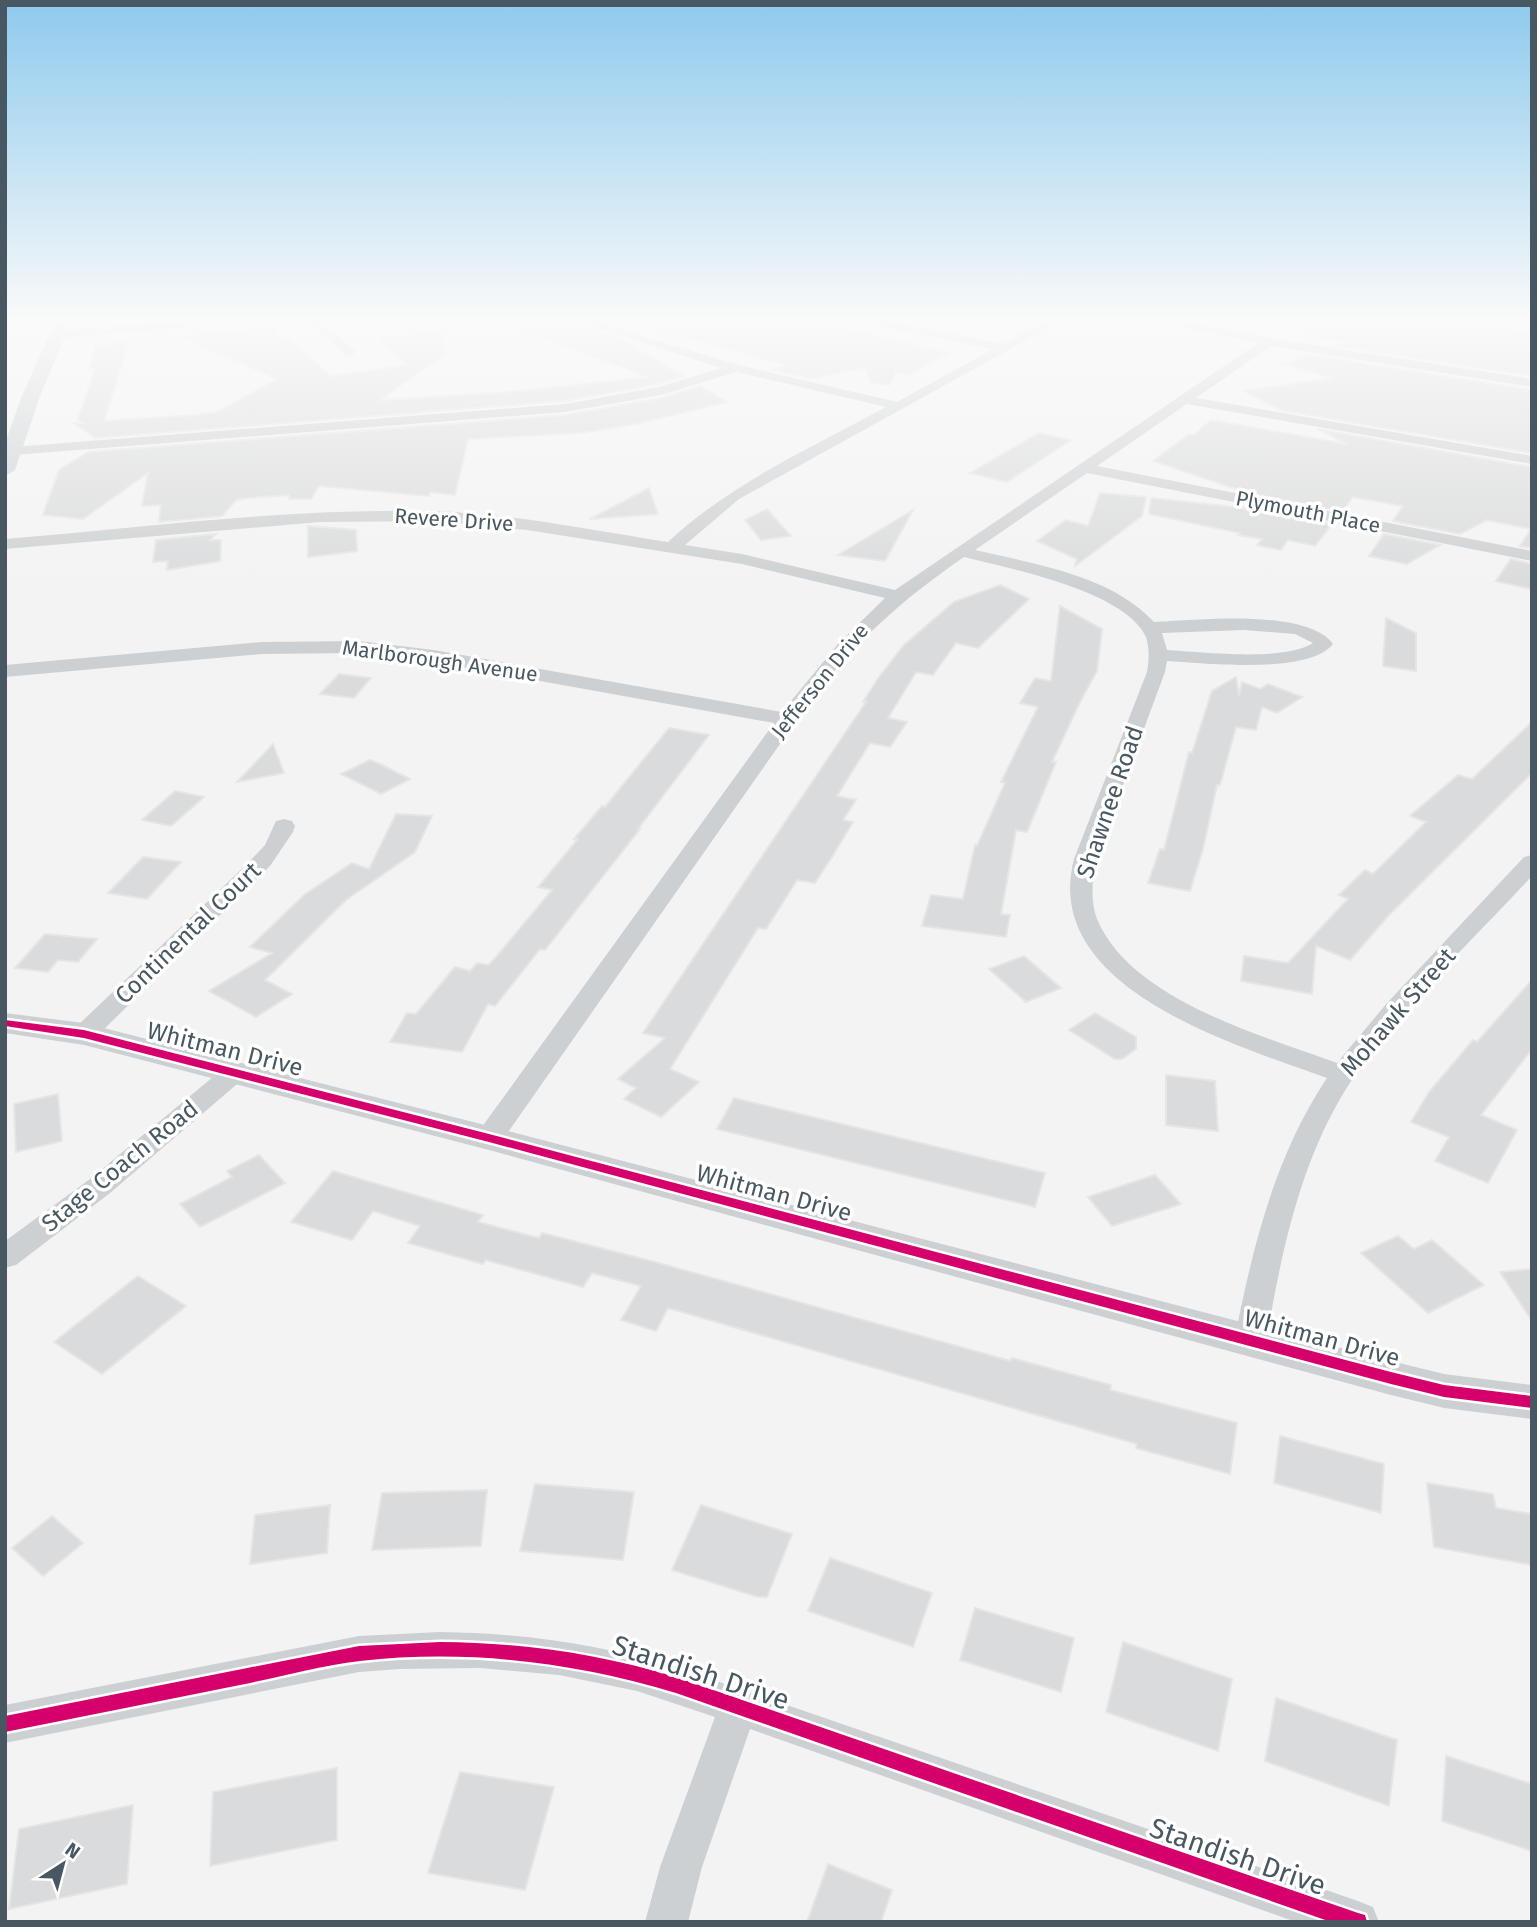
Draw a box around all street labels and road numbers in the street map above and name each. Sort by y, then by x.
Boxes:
street label: Plymouth Place [1234,485,1382,539]
street label: Revere Drive [394,503,514,537]
street label: Jefferson Drive [766,618,874,744]
street label: Marlborough Avenue [341,634,539,688]
street label: Shawnee Road [1071,722,1149,882]
street label: Continental Court [109,856,267,1010]
street label: Mohawk Street [1335,942,1461,1082]
street label: Whitman Drive [144,1016,306,1082]
street label: Stage Coach Road [36,1094,204,1238]
street label: Whitman Drive [693,1159,855,1227]
street label: Whitman Drive [1241,1304,1403,1372]
street label: Standish Drive [608,1628,793,1717]
street label: Standish Drive [1145,1811,1330,1902]

